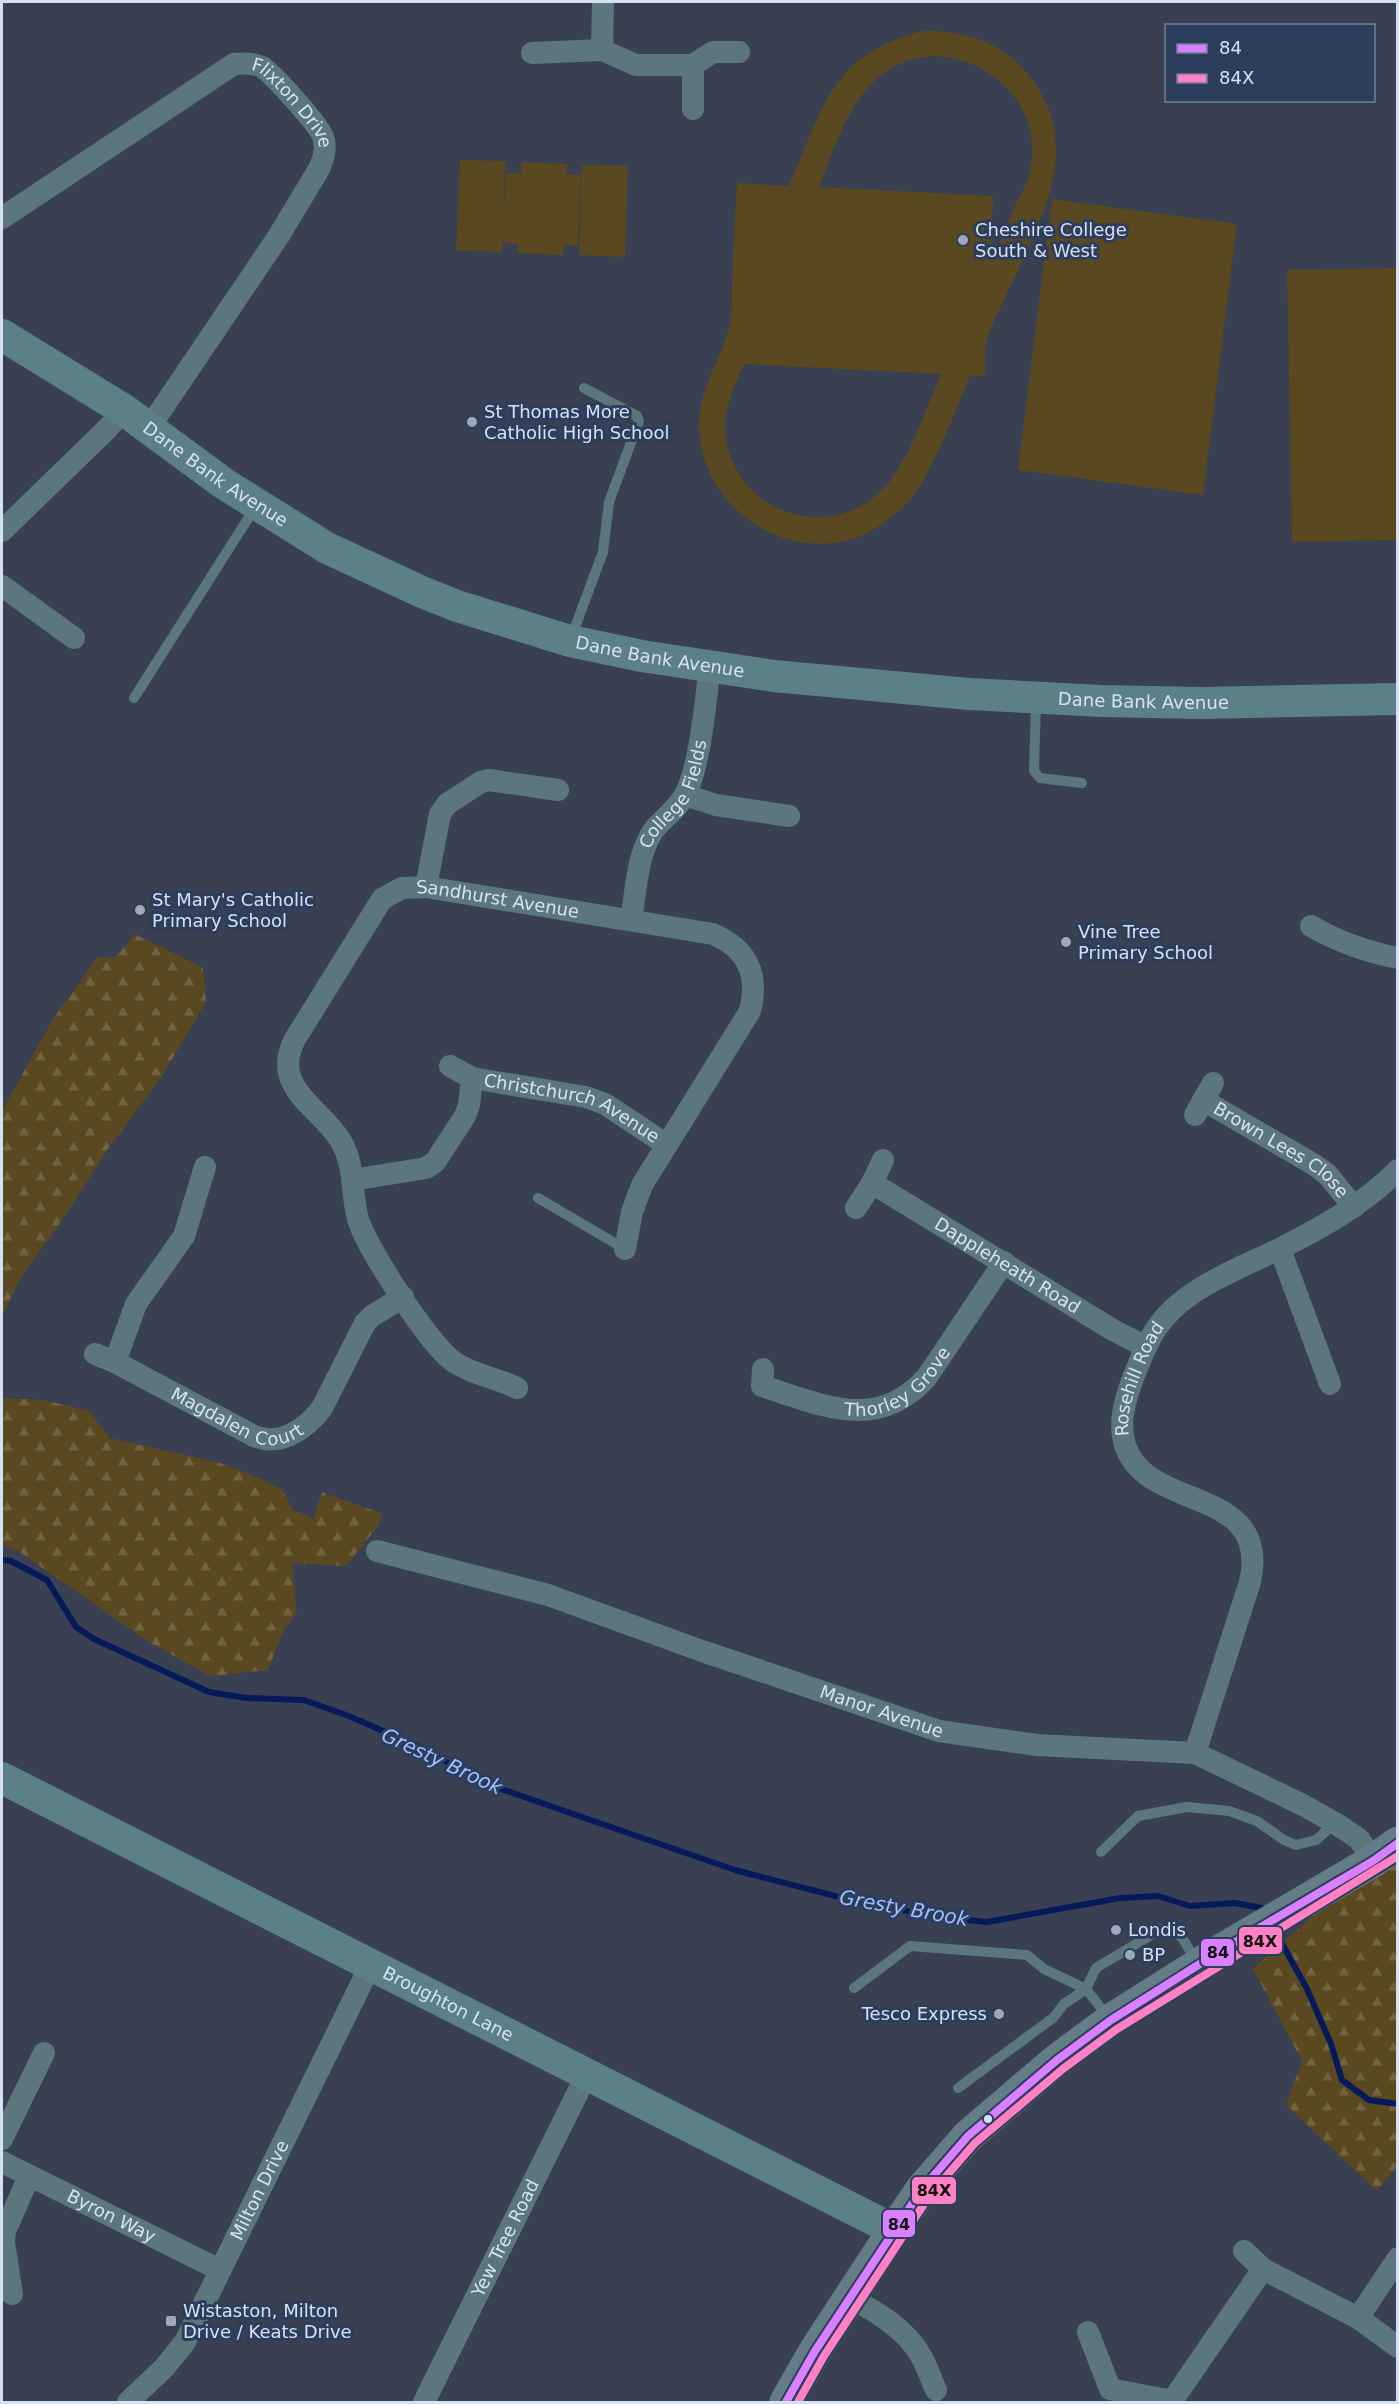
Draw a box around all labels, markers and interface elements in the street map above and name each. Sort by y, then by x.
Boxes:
legend [1165,24,1375,102]
text: 84 [1219,37,1242,58]
street label: Flixton Drive [250,53,336,149]
text: 84X [1219,67,1254,88]
place label: Cheshire College South & West [975,219,1127,261]
marker: Cheshire College South & West [956,233,970,247]
place label: St Thomas More Catholic High School [484,401,670,443]
marker: St Thomas More Catholic High School [465,415,479,429]
street label: Dane Bank Avenue [139,417,292,531]
street label: Dane Bank Avenue [574,631,746,681]
street label: Dane Bank Avenue [1057,688,1229,713]
street label: College Fields [635,738,710,851]
street label: Sandhurst Avenue [416,876,581,922]
place label: St Mary's Catholic Primary School [152,889,314,931]
marker: St Mary's Catholic Primary School [133,903,147,917]
place label: Vine Tree Primary School [1078,921,1213,963]
marker: Vine Tree Primary School [1059,935,1073,949]
street label: Christchurch Avenue [482,1069,664,1147]
street label: Brown Lees Close [1210,1097,1353,1202]
street label: Dappleheath Road [931,1213,1084,1318]
street label: Rosehill Road [1111,1317,1168,1437]
street label: Thorley Grove [842,1343,954,1420]
street label: Magdalen Court [168,1383,307,1450]
street label: Manor Avenue [817,1681,946,1742]
water label: Gresty Brook [378,1723,507,1800]
water label: Gresty Brook [838,1885,972,1931]
place label: Londis [1128,1919,1186,1940]
marker: Londis [1109,1923,1123,1937]
line badge: 84X [1238,1926,1283,1955]
text: 84X [1243,1932,1278,1951]
line badge: 84 [1200,1938,1235,1967]
text: 84 [1207,1943,1229,1962]
place label: BP [1142,1944,1165,1965]
marker: BP [1123,1948,1137,1962]
street label: Broughton Lane [379,1962,517,2045]
place label: Tesco Express [861,2003,987,2024]
marker: Tesco Express [992,2007,1006,2021]
unlabelled marker [982,2113,994,2125]
street label: Milton Drive [226,2137,293,2244]
street label: Yew Tree Road [467,2176,543,2301]
line badge: 84X [911,2176,957,2205]
text: 84X [917,2181,952,2200]
street label: Byron Way [64,2185,160,2247]
line badge: 84 [882,2209,916,2238]
text: 84 [888,2215,910,2234]
place label: Wistaston, Milton Drive / Keats Drive [183,2300,352,2342]
marker: Wistaston, Milton Drive / Keats Drive [164,2314,178,2328]

